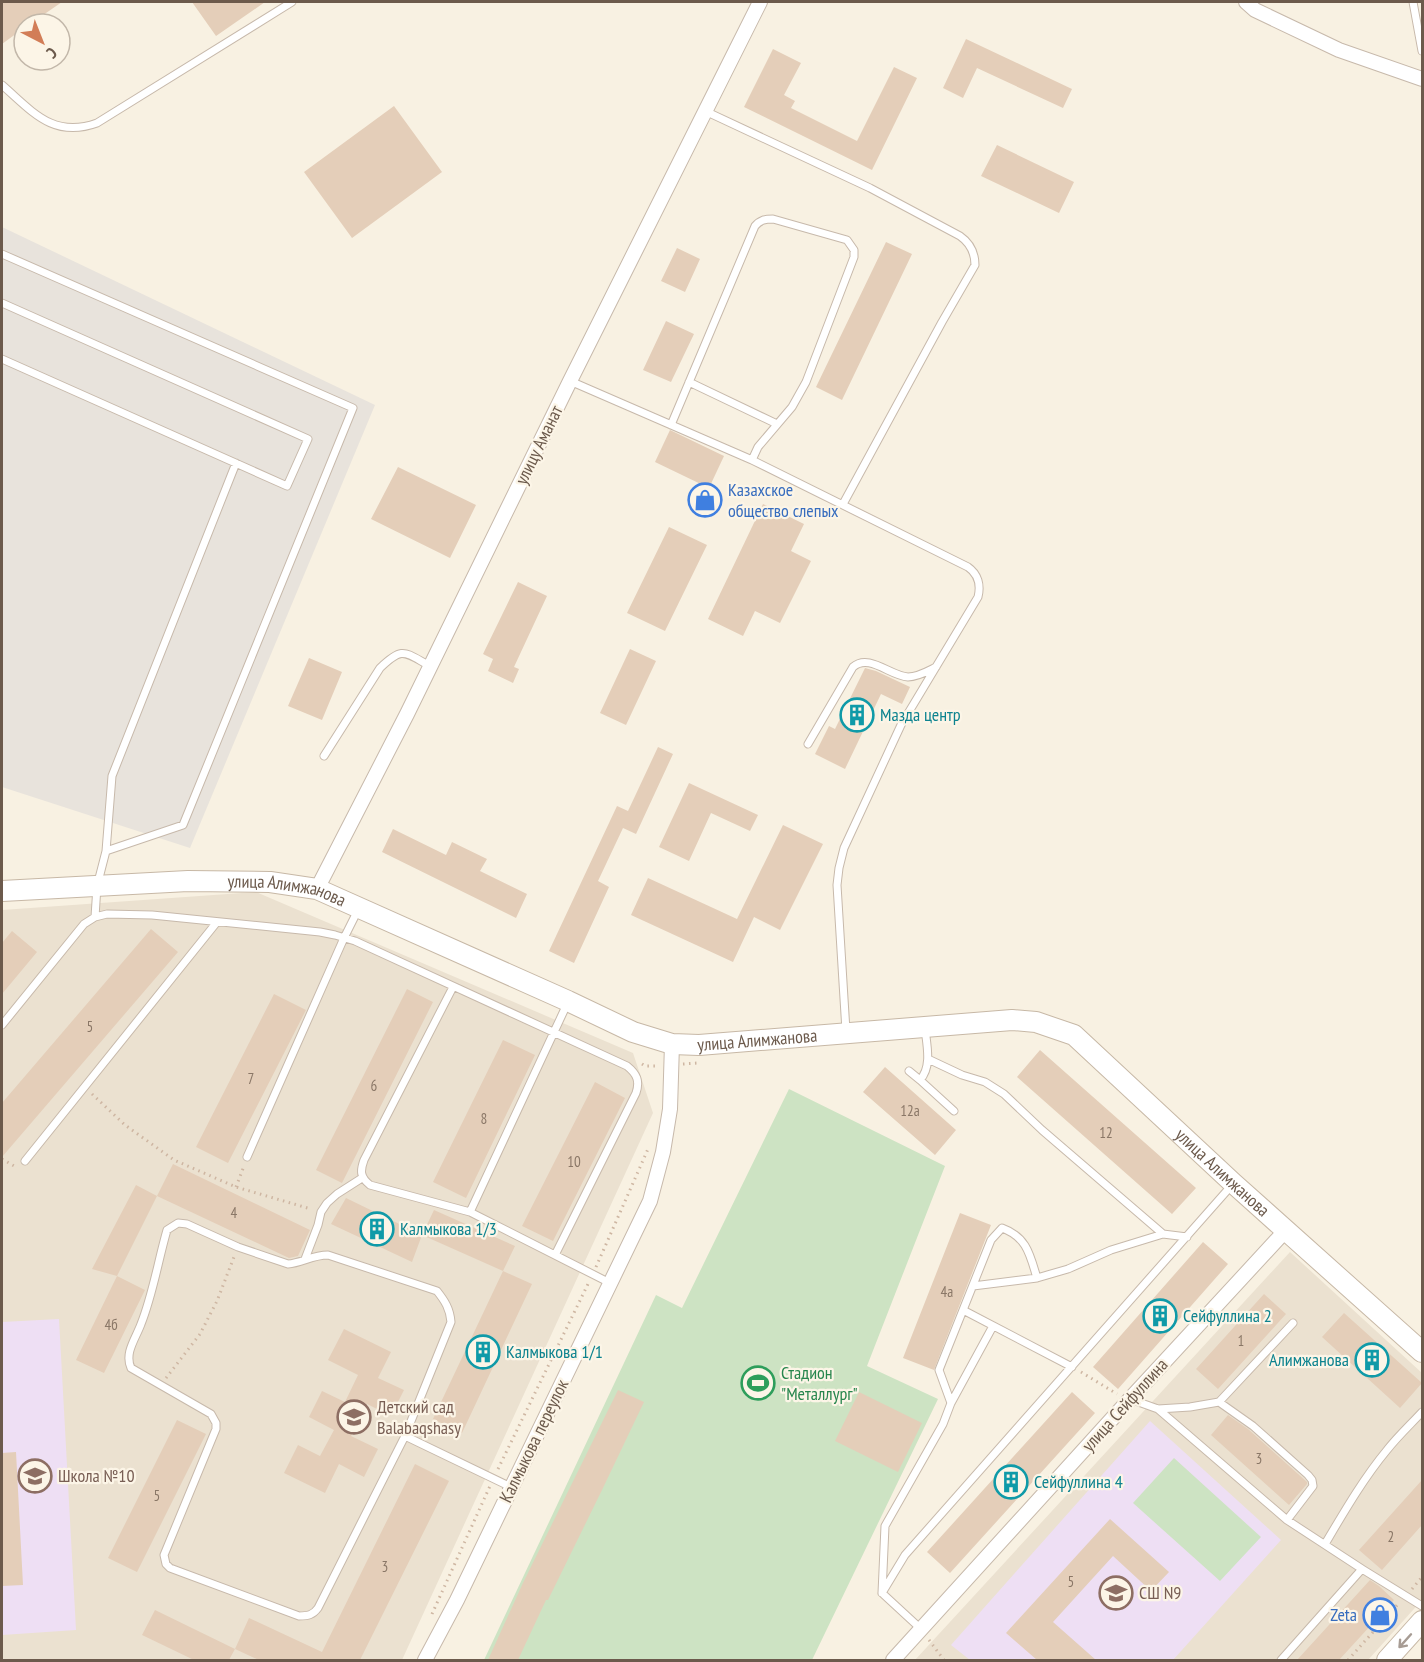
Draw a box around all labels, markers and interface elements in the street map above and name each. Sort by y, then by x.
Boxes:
north arrow [12,12,72,72]
text: С [42,43,61,63]
street label: улицу Аманат [510,401,568,488]
place label: Казахское общество слепых [728,478,839,522]
shop icon: Казахское общество слепых [687,482,723,518]
building icon: Мазда центр [839,697,875,733]
place label: Мазда центр [880,703,961,726]
street label: улица Алимжанова [227,869,350,911]
house number: 5 [87,1017,93,1036]
street label: улица Алимжанова [696,1024,818,1056]
house number: 7 [248,1069,254,1088]
house number: 6 [371,1076,378,1095]
house number: 12а [900,1101,920,1120]
house number: 8 [481,1109,487,1128]
house number: 12 [1099,1123,1113,1142]
street label: улица Алимжанова [1171,1123,1275,1221]
house number: 10 [567,1152,581,1171]
house number: 4 [231,1203,238,1222]
building icon: Калмыкова 1/3 [359,1211,395,1247]
place label: Калмыкова 1/3 [400,1217,497,1240]
house number: 4а [941,1282,953,1301]
building icon: Сейфуллина 2 [1142,1298,1178,1334]
place label: Сейфуллина 2 [1183,1304,1272,1327]
house number: 4б [104,1315,118,1334]
house number: 1 [1238,1331,1244,1350]
building icon: Калмыкова 1/1 [465,1334,501,1370]
place label: Калмыкова 1/1 [506,1340,603,1363]
building icon: Алимжанова [1354,1342,1390,1378]
place label: Алимжанова [1269,1348,1349,1371]
street label: улица Сейфуллина [1077,1353,1173,1456]
place label: Стадион "Металлург" [781,1361,858,1405]
sports icon: Стадион "Металлург" [740,1365,776,1401]
street label: Калмыкова переулок [494,1375,573,1506]
place label: Детский сад Balabaqshasy [377,1395,461,1439]
school or university icon: Детский сад Balabaqshasy [336,1399,372,1435]
house number: 3 [1256,1449,1262,1468]
school or university icon: Школа №10 [17,1458,53,1494]
place label: Школа №10 [58,1464,135,1487]
building icon: Сейфуллина 4 [993,1464,1029,1500]
place label: Сейфуллина 4 [1034,1470,1123,1493]
house number: 5 [154,1486,160,1505]
house number: 2 [1388,1527,1394,1546]
house number: 3 [382,1557,388,1576]
house number: 5 [1068,1572,1074,1591]
school or university icon: СШ N9 [1098,1575,1134,1611]
place label: СШ N9 [1139,1581,1181,1604]
shop icon: Zeta [1362,1597,1398,1633]
place label: Zeta [1330,1603,1357,1626]
one-way arrow [1398,1633,1412,1648]

